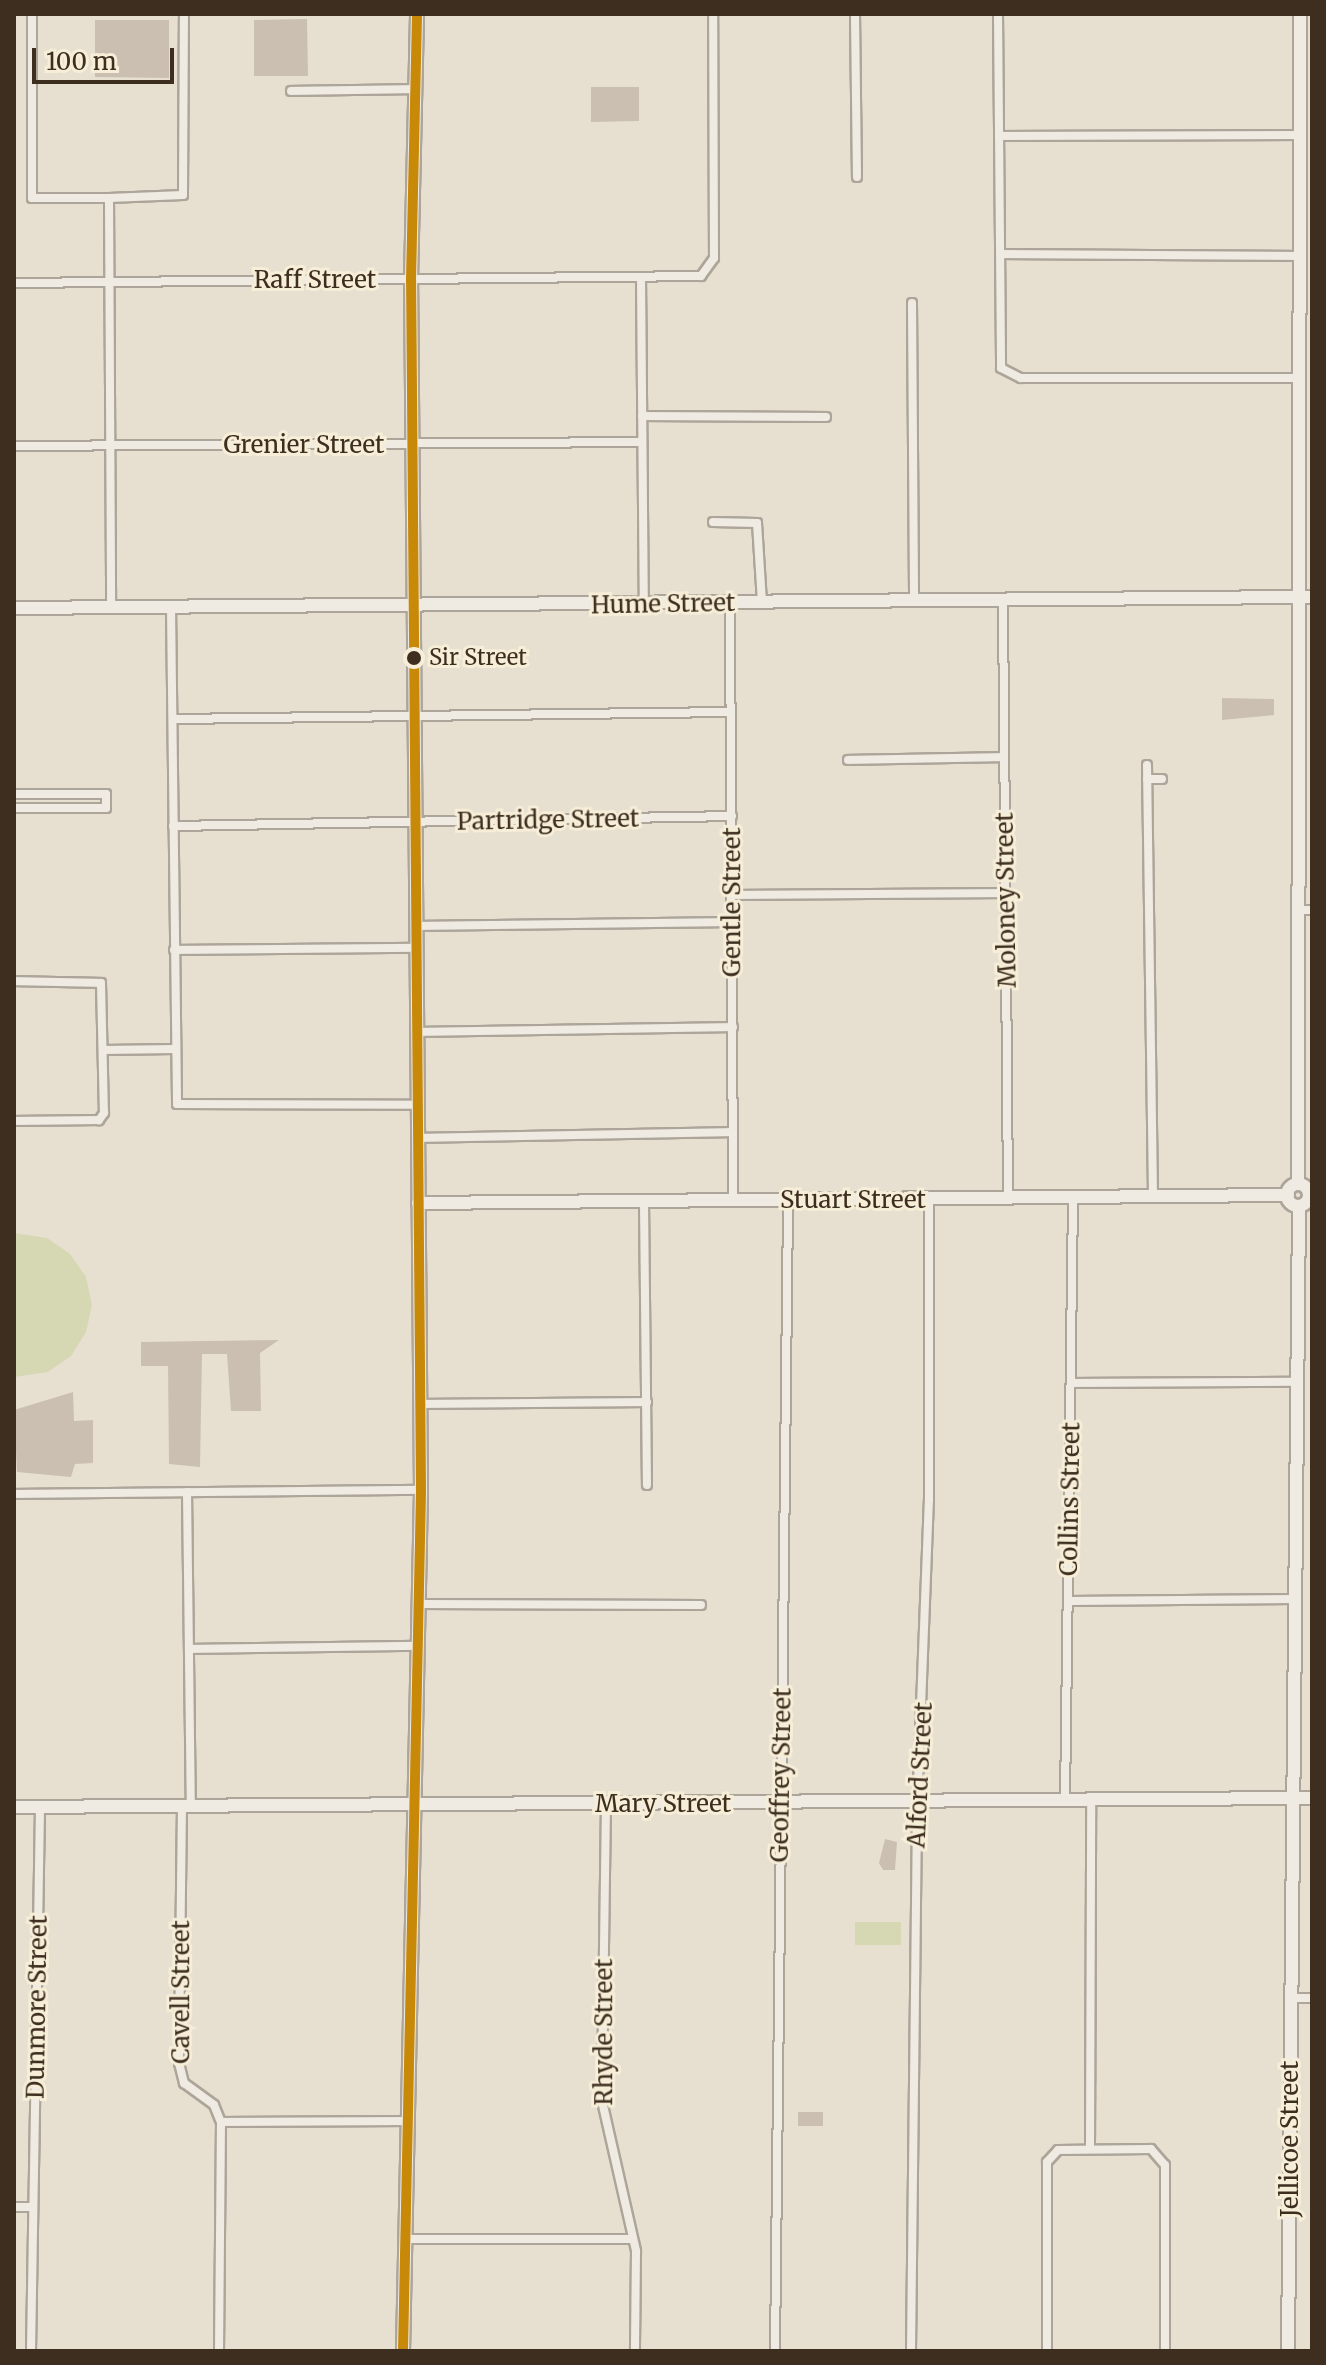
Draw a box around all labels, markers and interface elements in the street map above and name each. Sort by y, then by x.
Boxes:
scale bar [36,32,178,82]
text: 100 m [46,46,116,77]
street label: Raff Street [254,266,376,294]
street label: Grenier Street [224,431,384,459]
street label: Hume Street [591,588,735,620]
place label: Sir Street [429,645,527,671]
marker: Sir Street [406,650,422,666]
street label: Partridge Street [457,804,639,836]
street label: Moloney Street [990,812,1022,988]
street label: Gentle Street [718,827,746,977]
street label: Stuart Street [780,1186,926,1214]
street label: Collins Street [1054,1422,1086,1576]
street label: Geoffrey Street [765,1687,797,1863]
street label: Alford Street [902,1701,938,1849]
street label: Mary Street [595,1790,731,1818]
street label: Dunmore Street [21,1915,53,2099]
street label: Cavell Street [167,1920,195,2064]
street label: Rhyde Street [590,1958,618,2106]
street label: Jellicoe Street [1276,2061,1304,2217]

